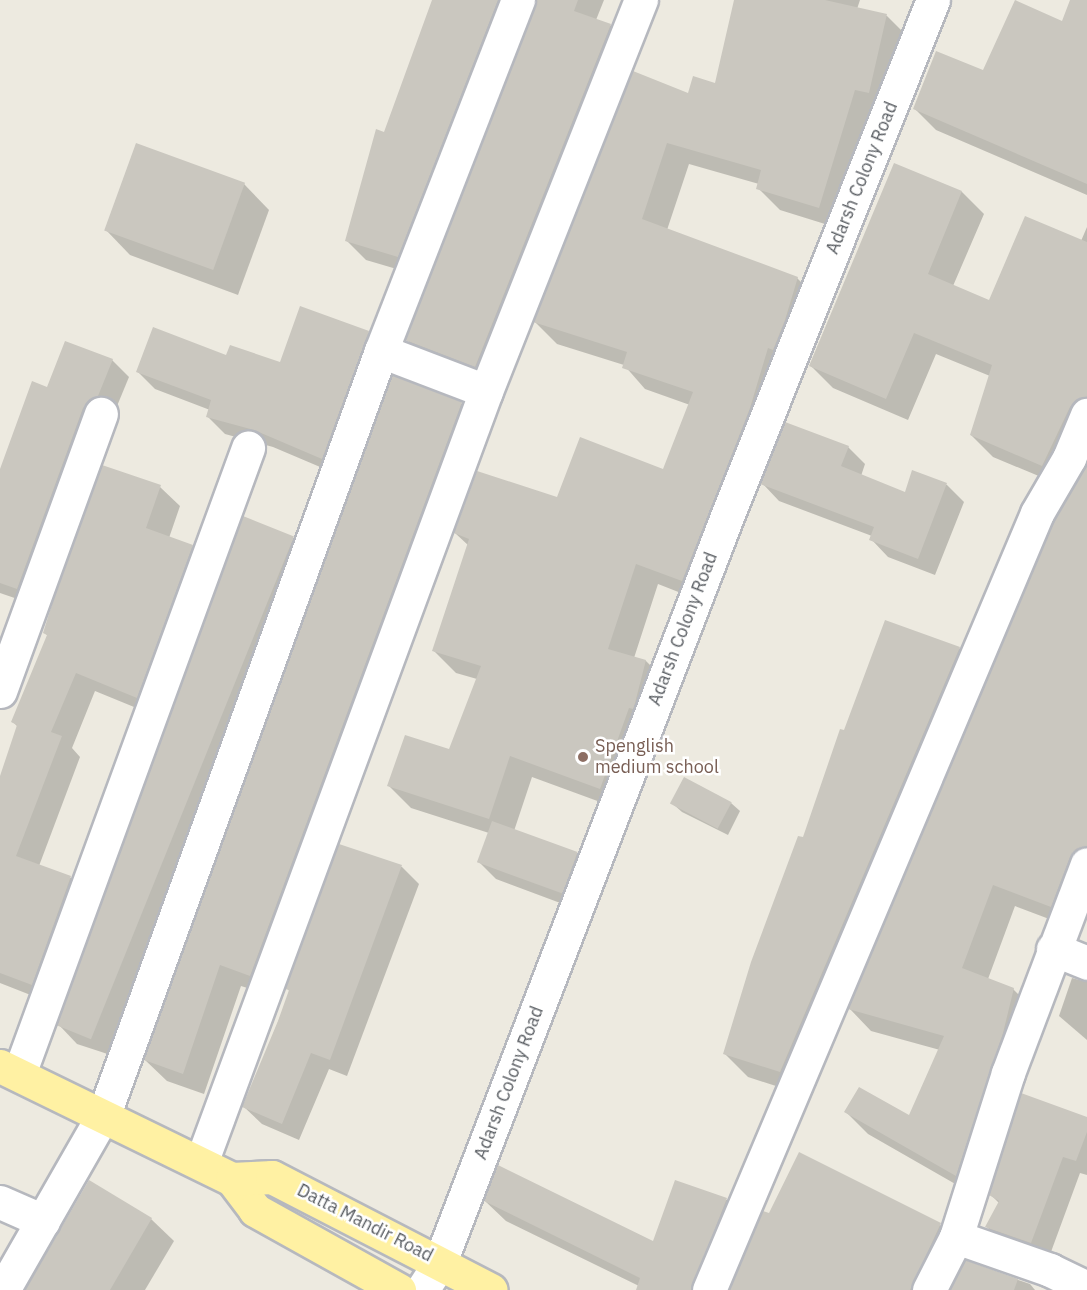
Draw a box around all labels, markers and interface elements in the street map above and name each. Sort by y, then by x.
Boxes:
street label: Adarsh Colony Road [822,99,902,257]
street label: Adarsh Colony Road [644,549,722,709]
place label: Spenglish medium school [595,736,719,778]
marker: Spenglish medium school [576,750,590,764]
street label: Adarsh Colony Road [470,1003,548,1163]
street label: Datta Mandir Road [293,1179,437,1267]

